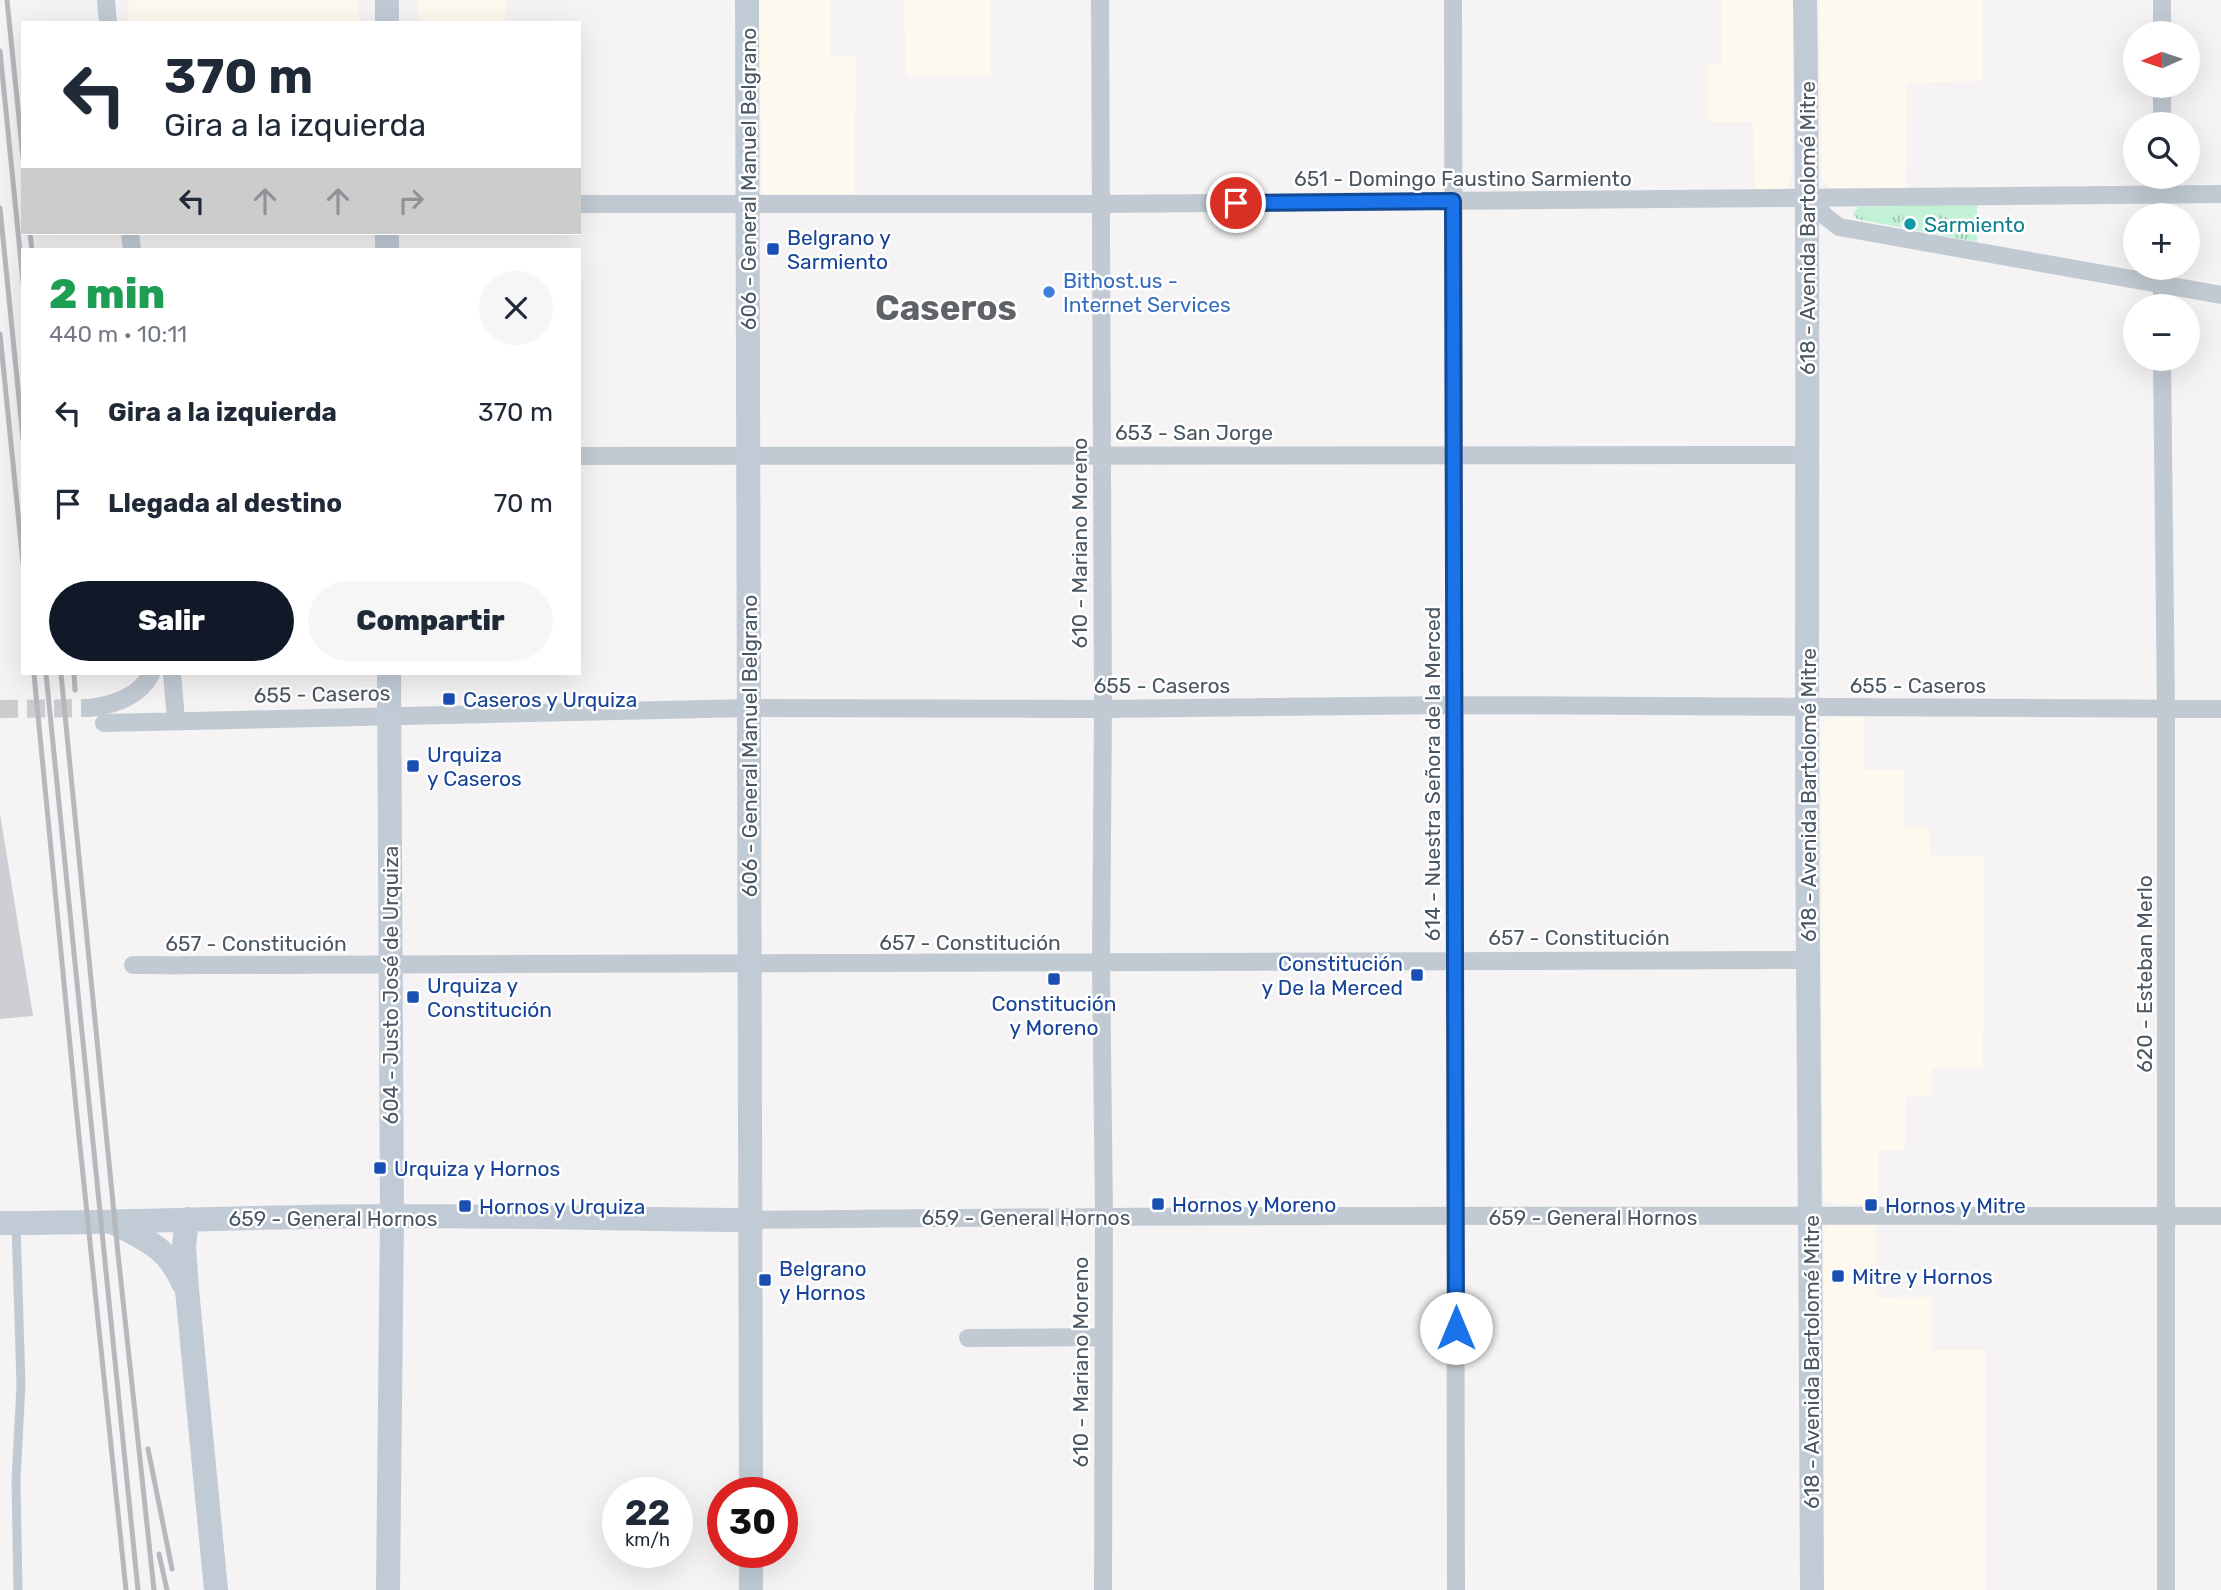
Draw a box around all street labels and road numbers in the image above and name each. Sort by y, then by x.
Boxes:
street label: 606 - General Manuel Belgrano [736,28,761,330]
street label: 618 - Avenida Bartolomé Mitre [1795,81,1820,375]
street label: 651 - Domingo Faustino Sarmiento [1294,166,1632,191]
street label: 653 - San Jorge [1115,420,1273,445]
street label: 610 - Mariano Moreno [1067,438,1092,648]
street label: 606 - General Manuel Belgrano [737,595,762,897]
street label: 614 - Nuestra Señora de la Merced [1420,607,1445,941]
street label: 618 - Avenida Bartolomé Mitre [1796,648,1821,942]
street label: 655 - Caseros [1094,673,1230,698]
street label: 655 - Caseros [1850,673,1986,698]
street label: 655 - Caseros [253,680,391,708]
street label: 604 - Justo José de Urquiza [378,846,403,1124]
street label: 620 - Esteban Merlo [2132,875,2157,1073]
street label: 657 - Constitución [1488,925,1670,950]
street label: 657 - Constitución [879,930,1061,955]
street label: 657 - Constitución [165,931,347,956]
street label: 659 - General Hornos [922,1205,1130,1230]
street label: 659 - General Hornos [1489,1205,1697,1230]
street label: 659 - General Hornos [229,1206,437,1231]
street label: 618 - Avenida Bartolomé Mitre [1799,1215,1824,1509]
street label: 610 - Mariano Moreno [1068,1257,1093,1467]

